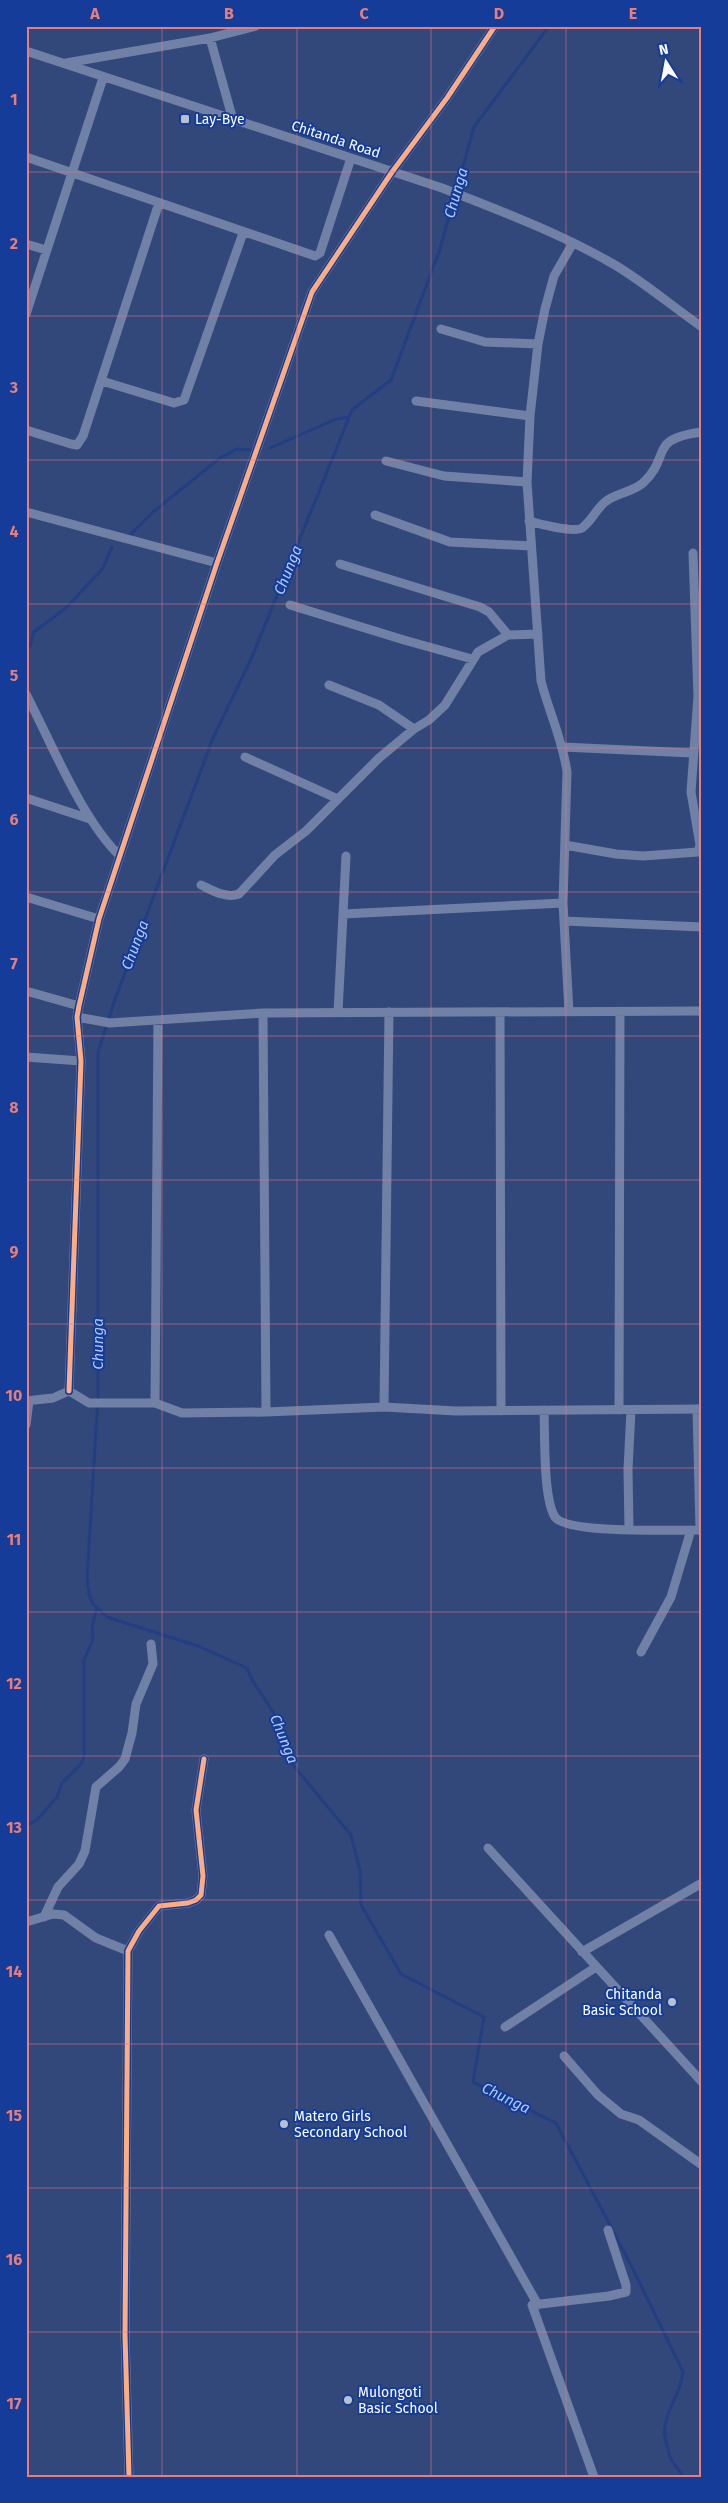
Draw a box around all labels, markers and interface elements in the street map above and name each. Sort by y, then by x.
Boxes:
text: A [89,4,100,23]
text: B [224,4,234,23]
text: C [359,4,369,23]
text: D [494,4,504,23]
text: E [629,4,637,23]
north arrow [640,38,690,88]
text: N [657,40,670,59]
text: 1 [10,90,18,109]
place label: Lay-Bye [195,111,245,128]
marker: Lay-Bye [179,113,191,125]
street label: Chitanda Road [289,117,383,162]
water label: Chunga [440,166,472,220]
text: 2 [10,234,18,253]
text: 3 [9,378,18,397]
text: 4 [9,522,19,541]
water label: Chunga [270,543,306,597]
text: 5 [10,666,19,685]
text: 6 [9,810,19,829]
water label: Chunga [117,918,153,972]
text: 7 [10,954,18,973]
text: 8 [9,1098,19,1117]
text: 9 [10,1242,19,1261]
water label: Chunga [89,1318,107,1370]
text: 10 [6,1386,22,1405]
text: 11 [7,1530,21,1549]
text: 12 [6,1674,22,1693]
water label: Chunga [266,1712,302,1766]
text: 13 [6,1818,22,1837]
text: 14 [6,1962,22,1981]
place label: Chitanda Basic School [582,1986,662,2019]
marker: Chitanda Basic School [666,1996,678,2008]
water label: Chunga [479,2079,533,2117]
text: 15 [6,2106,22,2125]
place label: Matero Girls Secondary School [294,2108,407,2141]
marker: Matero Girls Secondary School [278,2118,290,2130]
text: 16 [6,2250,22,2269]
place label: Mulongoti Basic School [358,2384,438,2417]
text: 17 [7,2394,22,2413]
marker: Mulongoti Basic School [342,2394,354,2406]

